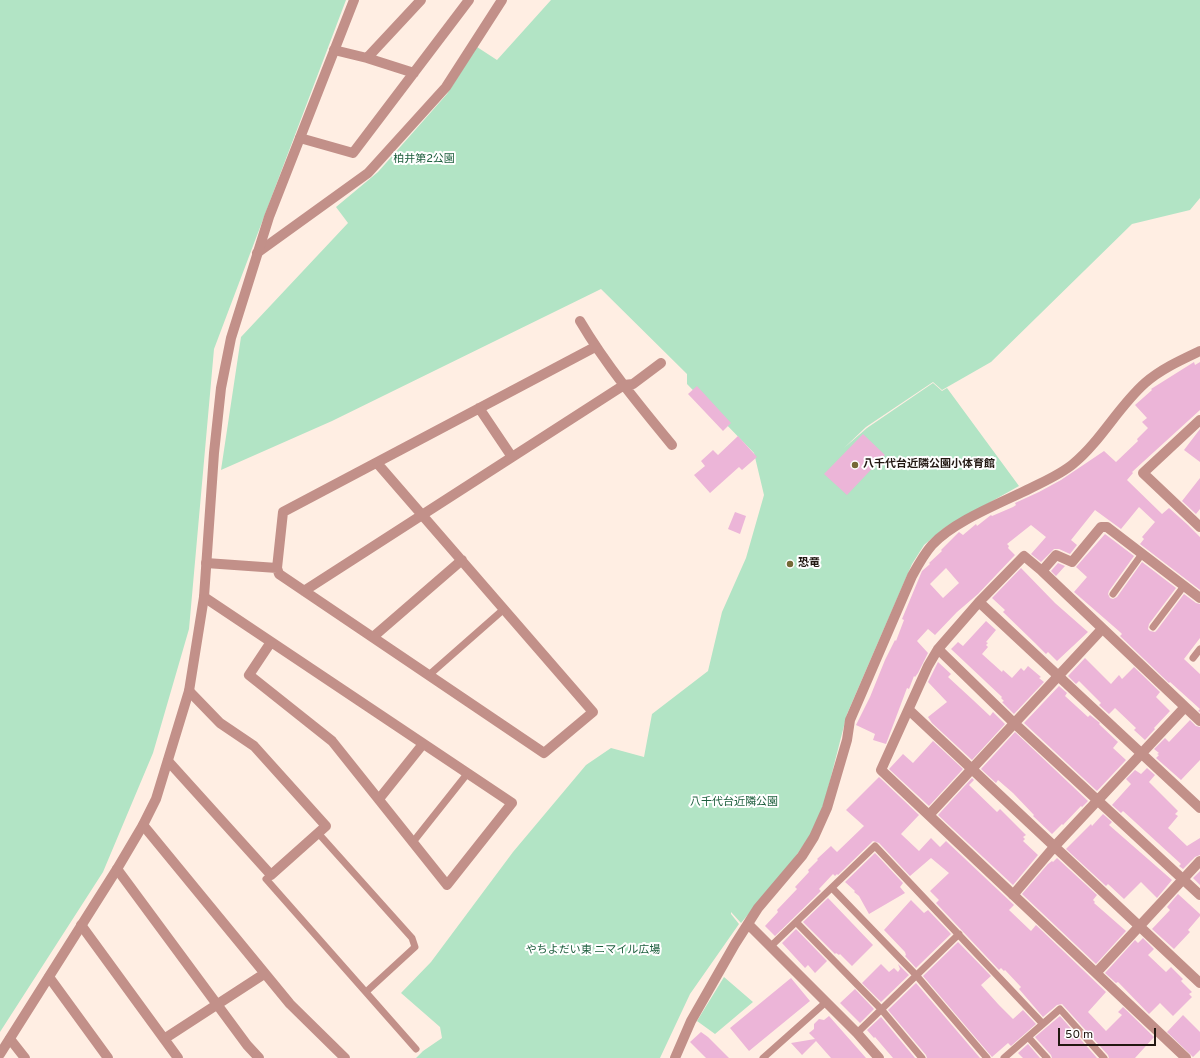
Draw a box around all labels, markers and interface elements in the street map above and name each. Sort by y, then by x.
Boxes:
park label: 柏井第2公園 [393,153,455,167]
place label: 八千代台近隣公園小体育館 [863,458,995,472]
marker: 八千代台近隣公園小体育館 [850,460,860,470]
place label: 恐竜 [798,557,820,571]
marker: 恐竜 [785,559,795,569]
park label: 八千代台近隣公園 [690,796,778,810]
park label: やちよだい東 ニマイル広場 [526,944,660,958]
scale bar [1060,1020,1158,1046]
text: 50 m [1065,1027,1093,1043]

